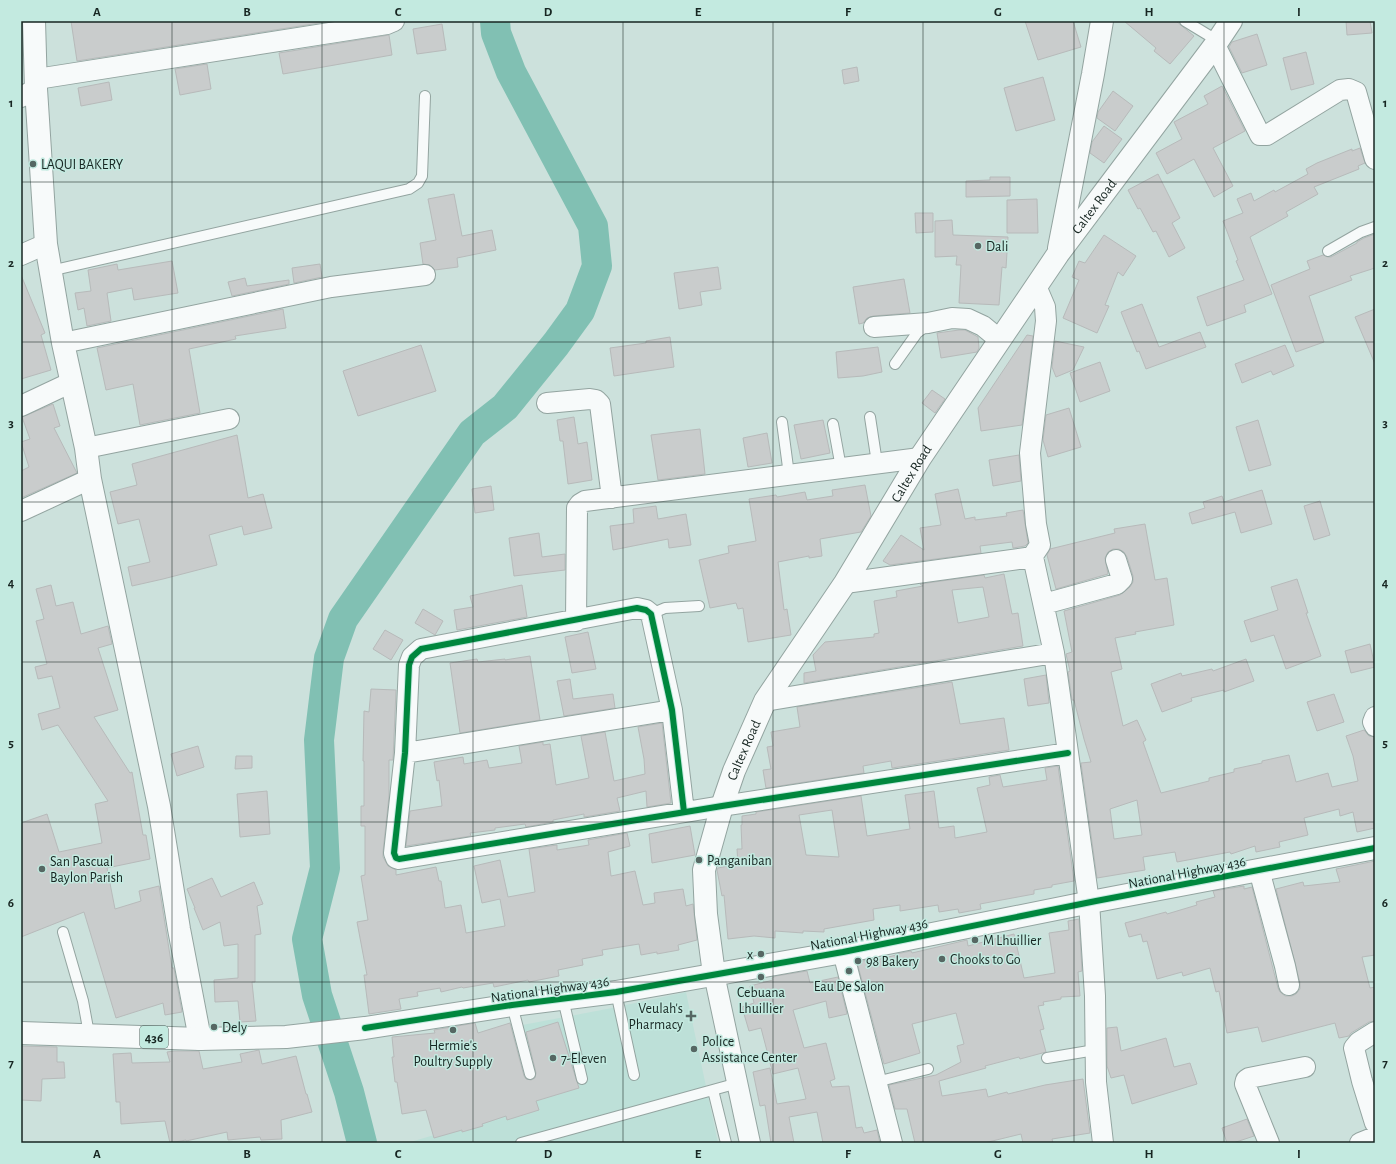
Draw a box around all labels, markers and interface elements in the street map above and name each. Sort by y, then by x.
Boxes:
text: A [93,6,101,19]
text: B [243,6,251,19]
text: C [395,6,402,19]
text: D [544,6,553,19]
text: E [695,6,702,19]
text: F [845,6,852,19]
text: G [994,6,1002,19]
text: H [1144,6,1154,19]
text: I [1297,6,1301,19]
text: 1 [9,97,13,110]
text: 1 [1383,97,1387,110]
place label: LAQUI BAKERY [41,158,124,172]
marker: LAQUI BAKERY [28,159,38,169]
street label: Caltex Road [1070,177,1120,237]
place label: Dali [986,240,1008,254]
marker: Dali [973,241,983,251]
text: 2 [8,257,14,270]
text: 2 [1382,257,1388,270]
text: 3 [8,417,14,430]
text: 3 [1382,417,1388,430]
street label: Caltex Road [889,443,935,505]
text: 4 [8,577,15,590]
text: 4 [1382,577,1389,590]
street label: Caltex Road [725,718,764,782]
text: 5 [8,737,14,750]
text: 5 [1382,737,1388,750]
place label: Panganiban [707,854,772,868]
place label: San Pascual Baylon Parish [50,855,123,885]
marker: Panganiban [694,855,704,865]
street label: National Highway 436 [1127,855,1247,891]
marker: San Pascual Baylon Parish [37,864,47,874]
text: 6 [8,897,14,910]
text: 6 [1382,897,1388,910]
street label: National Highway 436 [809,917,929,953]
place label: M Lhuillier [983,934,1042,948]
marker: M Lhuillier [970,935,980,945]
place label: x [747,948,753,962]
marker: x [756,949,766,959]
place label: Chooks to Go [950,953,1021,967]
marker: Chooks to Go [937,954,947,964]
place label: 98 Bakery [866,955,919,969]
marker: 98 Bakery [853,956,863,966]
marker: Eau De Salon [844,966,854,976]
marker: Cebuana Lhuillier [756,972,766,982]
street label: National Highway 436 [490,975,610,1005]
place label: Eau De Salon [814,980,884,994]
place label: Cebuana Lhuillier [737,986,785,1016]
place label: Veulah's Pharmacy [629,1002,683,1032]
marker: Veulah's Pharmacy [686,1011,696,1021]
place label: Dely [222,1021,247,1035]
marker: Dely [209,1022,219,1032]
marker: Hermie's Poultry Supply [448,1025,458,1035]
road number: 436 [140,1026,168,1048]
place label: Police Assistance Center [702,1035,798,1065]
place label: Hermie's Poultry Supply [413,1039,493,1069]
marker: Police Assistance Center [689,1044,699,1054]
place label: 7-Eleven [561,1052,607,1066]
marker: 7-Eleven [548,1053,558,1063]
text: 7 [8,1057,14,1070]
text: 7 [1382,1057,1388,1070]
text: A [93,1148,101,1161]
text: B [243,1148,251,1161]
text: C [395,1148,402,1161]
text: D [544,1148,553,1161]
text: E [695,1148,702,1161]
text: F [845,1148,852,1161]
text: G [994,1148,1002,1161]
text: H [1144,1148,1154,1161]
text: I [1297,1148,1301,1161]

